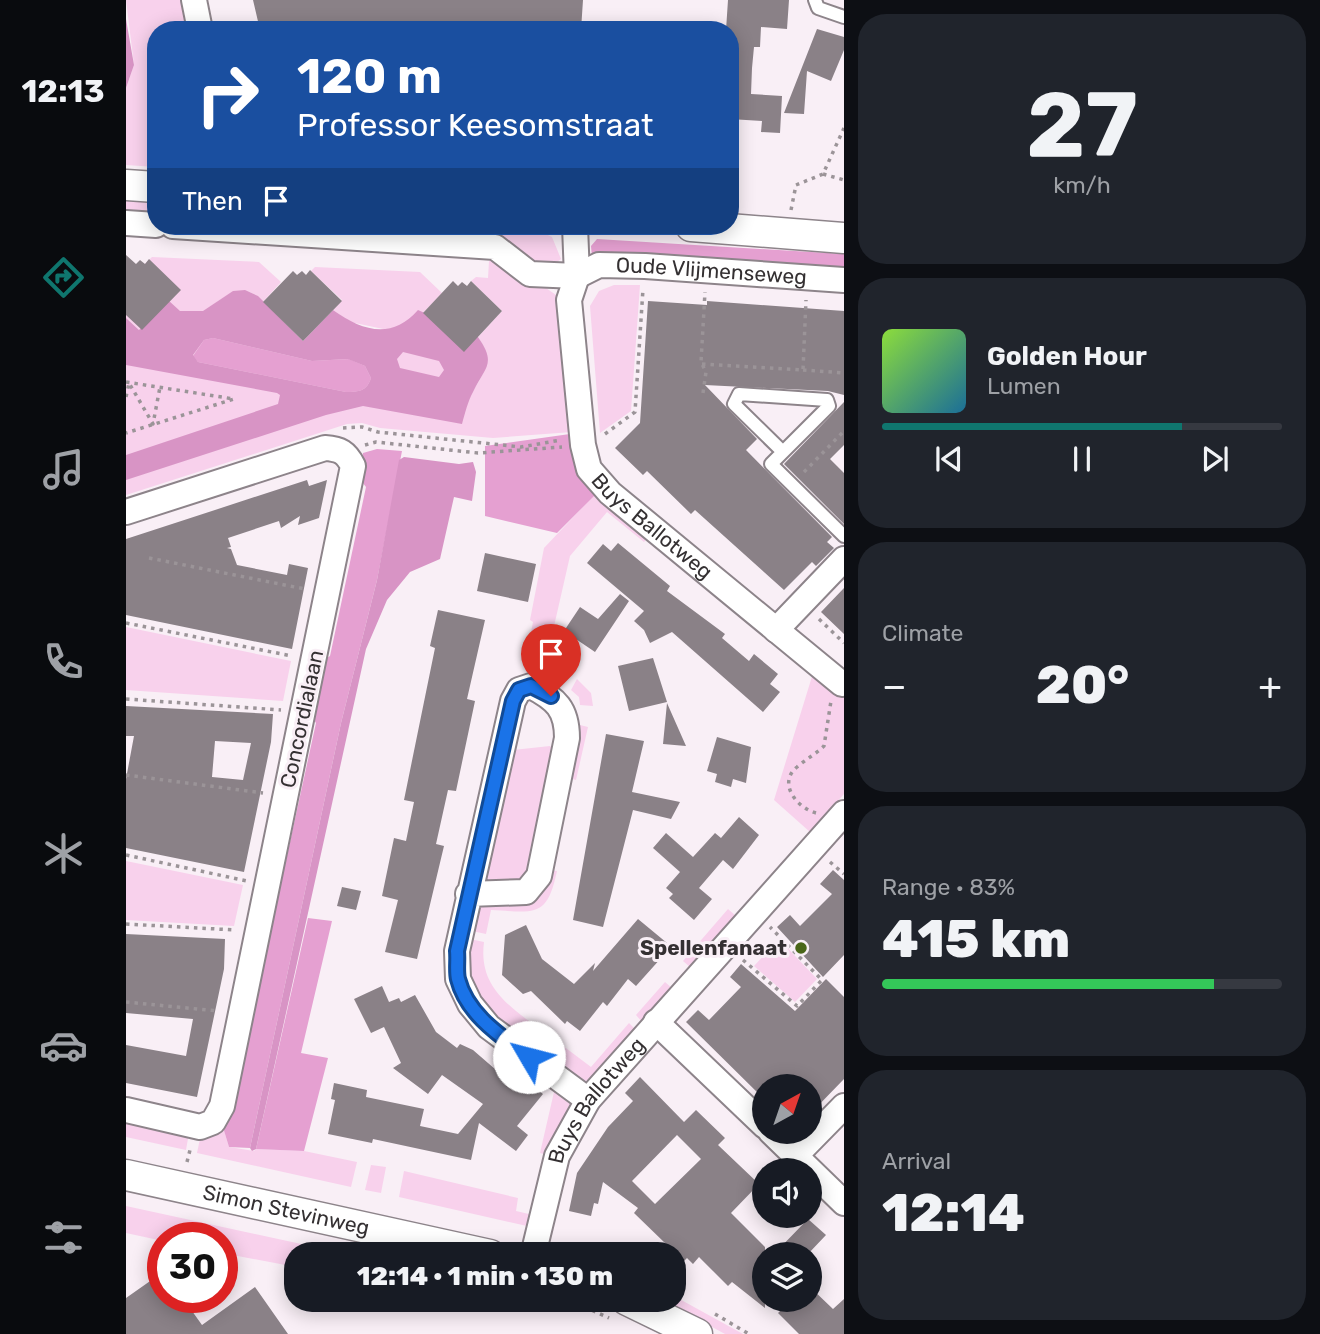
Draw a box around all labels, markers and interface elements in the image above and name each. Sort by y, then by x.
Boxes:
text: 120 m [297,47,442,105]
icon: right [182,49,273,140]
text: 27 [1026,71,1138,179]
text: 12:13 [21,72,105,110]
text: Professor Keesomstraat [297,106,653,144]
text: km/h [1053,171,1111,199]
icon: arrive [257,182,295,220]
text: Then [182,186,243,217]
street label: Oude Vlijmenseweg [616,252,808,289]
icon: directions [39,253,88,302]
text: Golden Hour [987,341,1147,372]
text: Lumen [987,372,1061,400]
icon: previous [930,440,968,478]
icon: pause [1063,440,1101,478]
icon: next [1196,440,1234,478]
icon: music [39,445,88,494]
street label: Buys Ballotweg [586,468,718,584]
text: Climate [882,619,963,647]
pin [521,624,581,696]
icon: arrive [532,635,570,673]
icon: phone [39,637,88,686]
street label: Concordialaan [275,648,328,790]
text: 20° [1036,654,1129,716]
text: − [882,663,907,709]
text: + [1258,663,1282,709]
icon: climate [39,829,88,878]
text: Range · 83% [882,873,1015,901]
text: 415 km [882,908,1070,970]
place label: Spellenfanaat [640,935,787,960]
marker: Spellenfanaat [793,940,809,956]
position arrow [492,1020,566,1094]
icon: car [39,1021,88,1070]
street label: Buys Ballotweg [543,1032,650,1166]
north arrow [752,1074,822,1144]
map controls [752,1074,822,1312]
text: Arrival [882,1147,951,1175]
button: sound [752,1158,822,1228]
street label: Simon Stevinweg [201,1179,372,1240]
text: 12:14 [882,1182,1025,1244]
icon: filters [39,1213,88,1262]
speed limit sign: 30 [147,1222,238,1313]
button: layers [752,1242,822,1312]
text: 12:14 · 1 min · 130 m [357,1261,613,1292]

